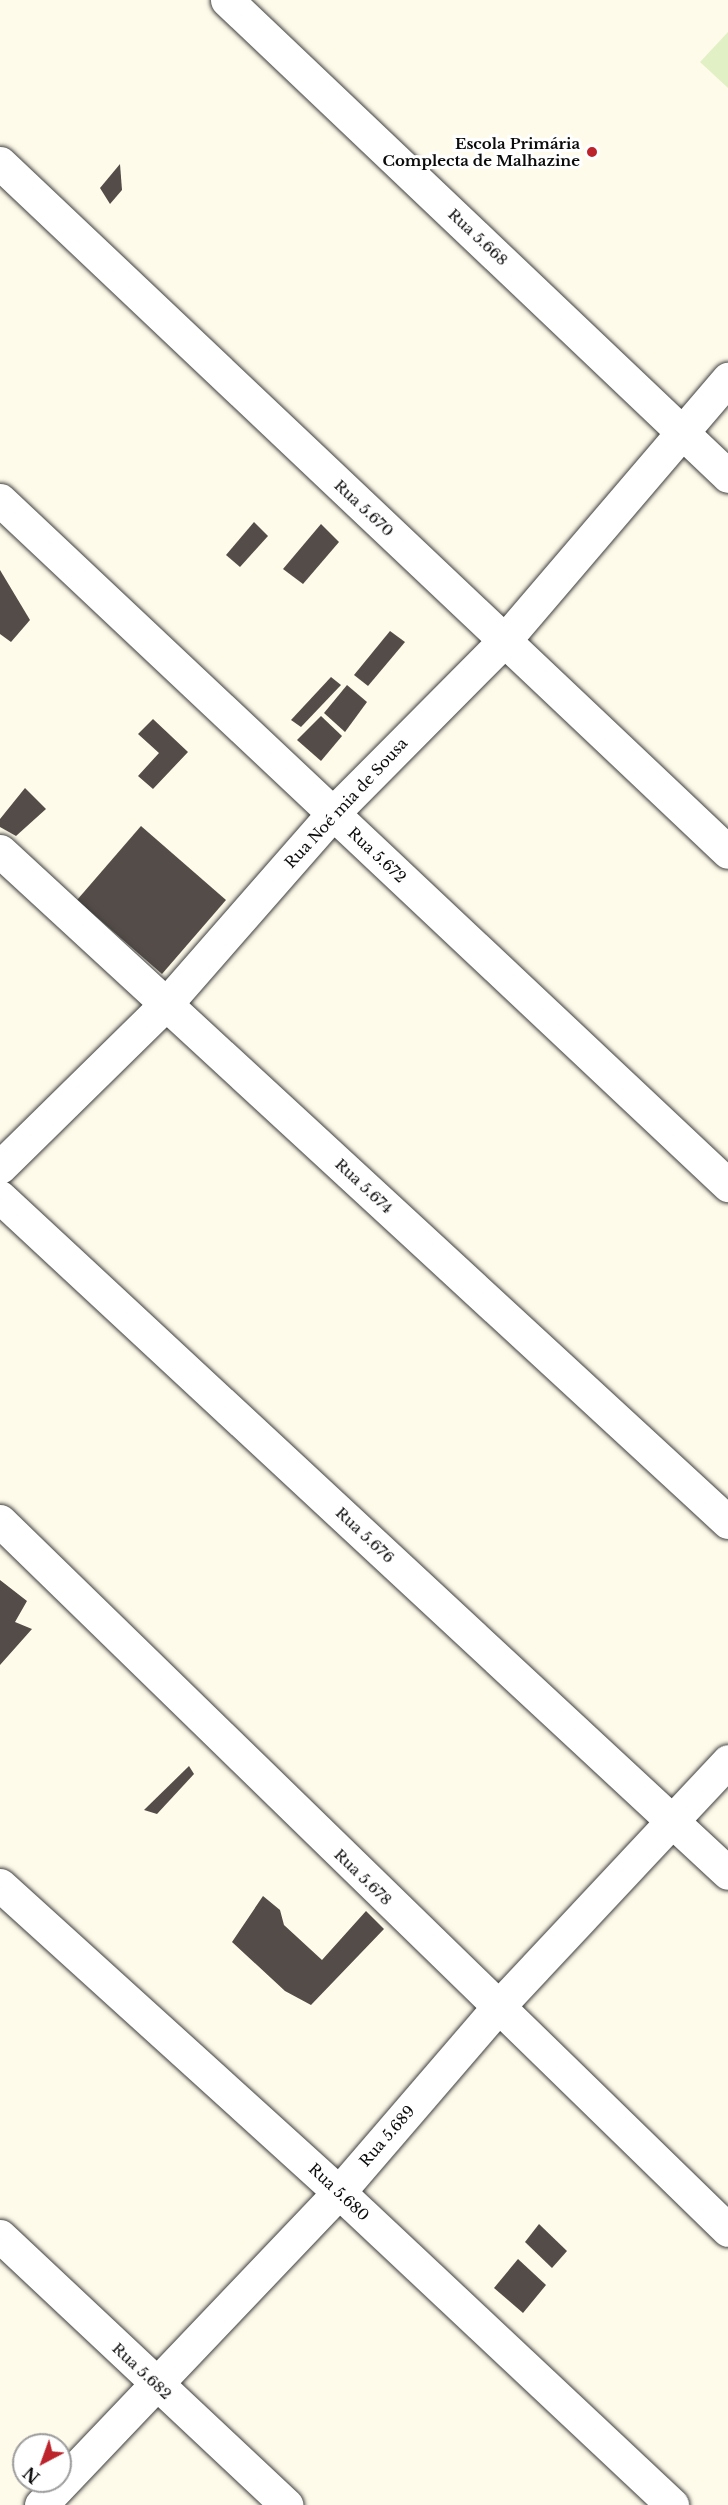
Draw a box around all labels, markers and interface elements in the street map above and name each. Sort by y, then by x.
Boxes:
place label: Escola Primária Complecta de Malhazine [383,134,580,169]
marker: Escola Primária Complecta de Malhazine [585,145,599,159]
street label: Rua 5.668 [444,205,512,269]
street label: Rua 5.670 [331,476,397,540]
street label: Rua Noé mia de Sousa [281,734,411,872]
street label: Rua 5.672 [344,824,410,886]
street label: Rua 5.674 [331,1155,397,1217]
street label: Rua 5.676 [332,1503,398,1567]
street label: Rua 5.678 [331,1845,395,1909]
street label: Rua 5.689 [356,2102,418,2170]
street label: Rua 5.680 [305,2159,373,2225]
street label: Rua 5.682 [109,2339,175,2403]
north arrow [12,2433,72,2493]
text: N [19,2463,44,2488]

